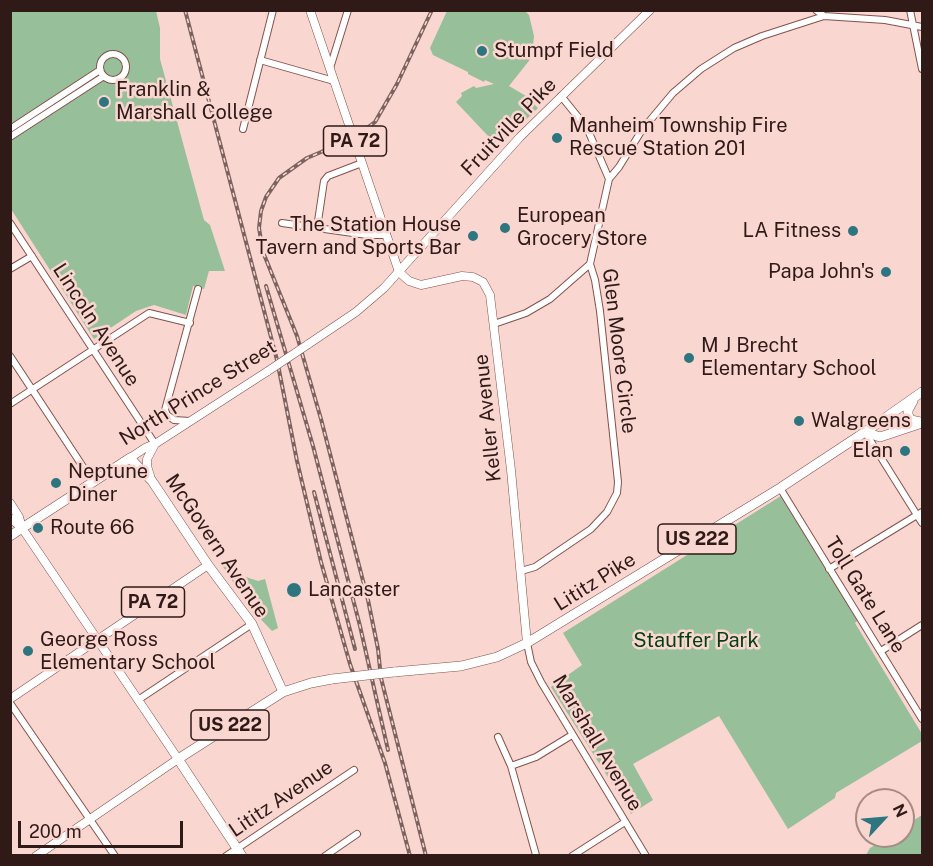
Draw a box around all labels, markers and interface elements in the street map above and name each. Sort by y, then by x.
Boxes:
place label: Stumpf Field [494,39,614,63]
marker: Stumpf Field [475,44,489,58]
street label: Fruitville Pike [456,73,562,181]
place label: Franklin & Marshall College [116,78,273,125]
marker: Franklin & Marshall College [97,95,111,109]
place label: Manheim Township Fire Rescue Station 201 [569,114,787,161]
road number: PA 72 [324,126,386,156]
marker: Manheim Township Fire Rescue Station 201 [550,131,564,145]
place label: European Grocery Store [517,204,647,251]
place label: The Station House Tavern and Sports Bar [256,213,461,260]
place label: LA Fitness [742,219,841,243]
marker: European Grocery Store [498,221,512,235]
marker: LA Fitness [846,224,860,238]
marker: The Station House Tavern and Sports Bar [466,229,480,243]
street label: Lincoln Avenue [47,259,145,391]
place label: Papa John's [768,260,874,284]
marker: Papa John's [879,265,893,279]
street label: Glen Moore Circle [597,267,641,435]
place label: M J Brecht Elementary School [701,334,877,381]
street label: North Prince Street [115,335,281,451]
marker: M J Brecht Elementary School [682,351,696,365]
street label: Keller Avenue [469,353,507,483]
place label: Walgreens [811,409,911,433]
marker: Walgreens [792,414,806,428]
place label: Elan [852,439,893,463]
marker: Elan [898,444,912,458]
place label: Neptune Diner [68,460,148,507]
street label: McGovern Avenue [160,470,274,622]
marker: Neptune Diner [49,476,63,490]
place label: Route 66 [50,516,135,540]
marker: Route 66 [31,521,45,535]
road number: US 222 [658,524,736,554]
street label: Toll Gate Lane [820,532,910,658]
street label: Lititz Pike [550,548,640,616]
place label: Lancaster [308,578,400,602]
marker: Lancaster [285,581,303,599]
road number: PA 72 [122,587,184,617]
place label: George Ross Elementary School [40,628,216,675]
park label: Stauffer Park [633,629,759,653]
marker: George Ross Elementary School [21,644,35,658]
street label: Marshall Avenue [547,671,647,815]
road number: US 222 [191,710,269,740]
street label: Lititz Avenue [224,755,338,843]
north arrow [855,788,915,848]
text: N [889,801,911,821]
scale bar [21,809,186,847]
text: 200 m [29,821,82,842]

